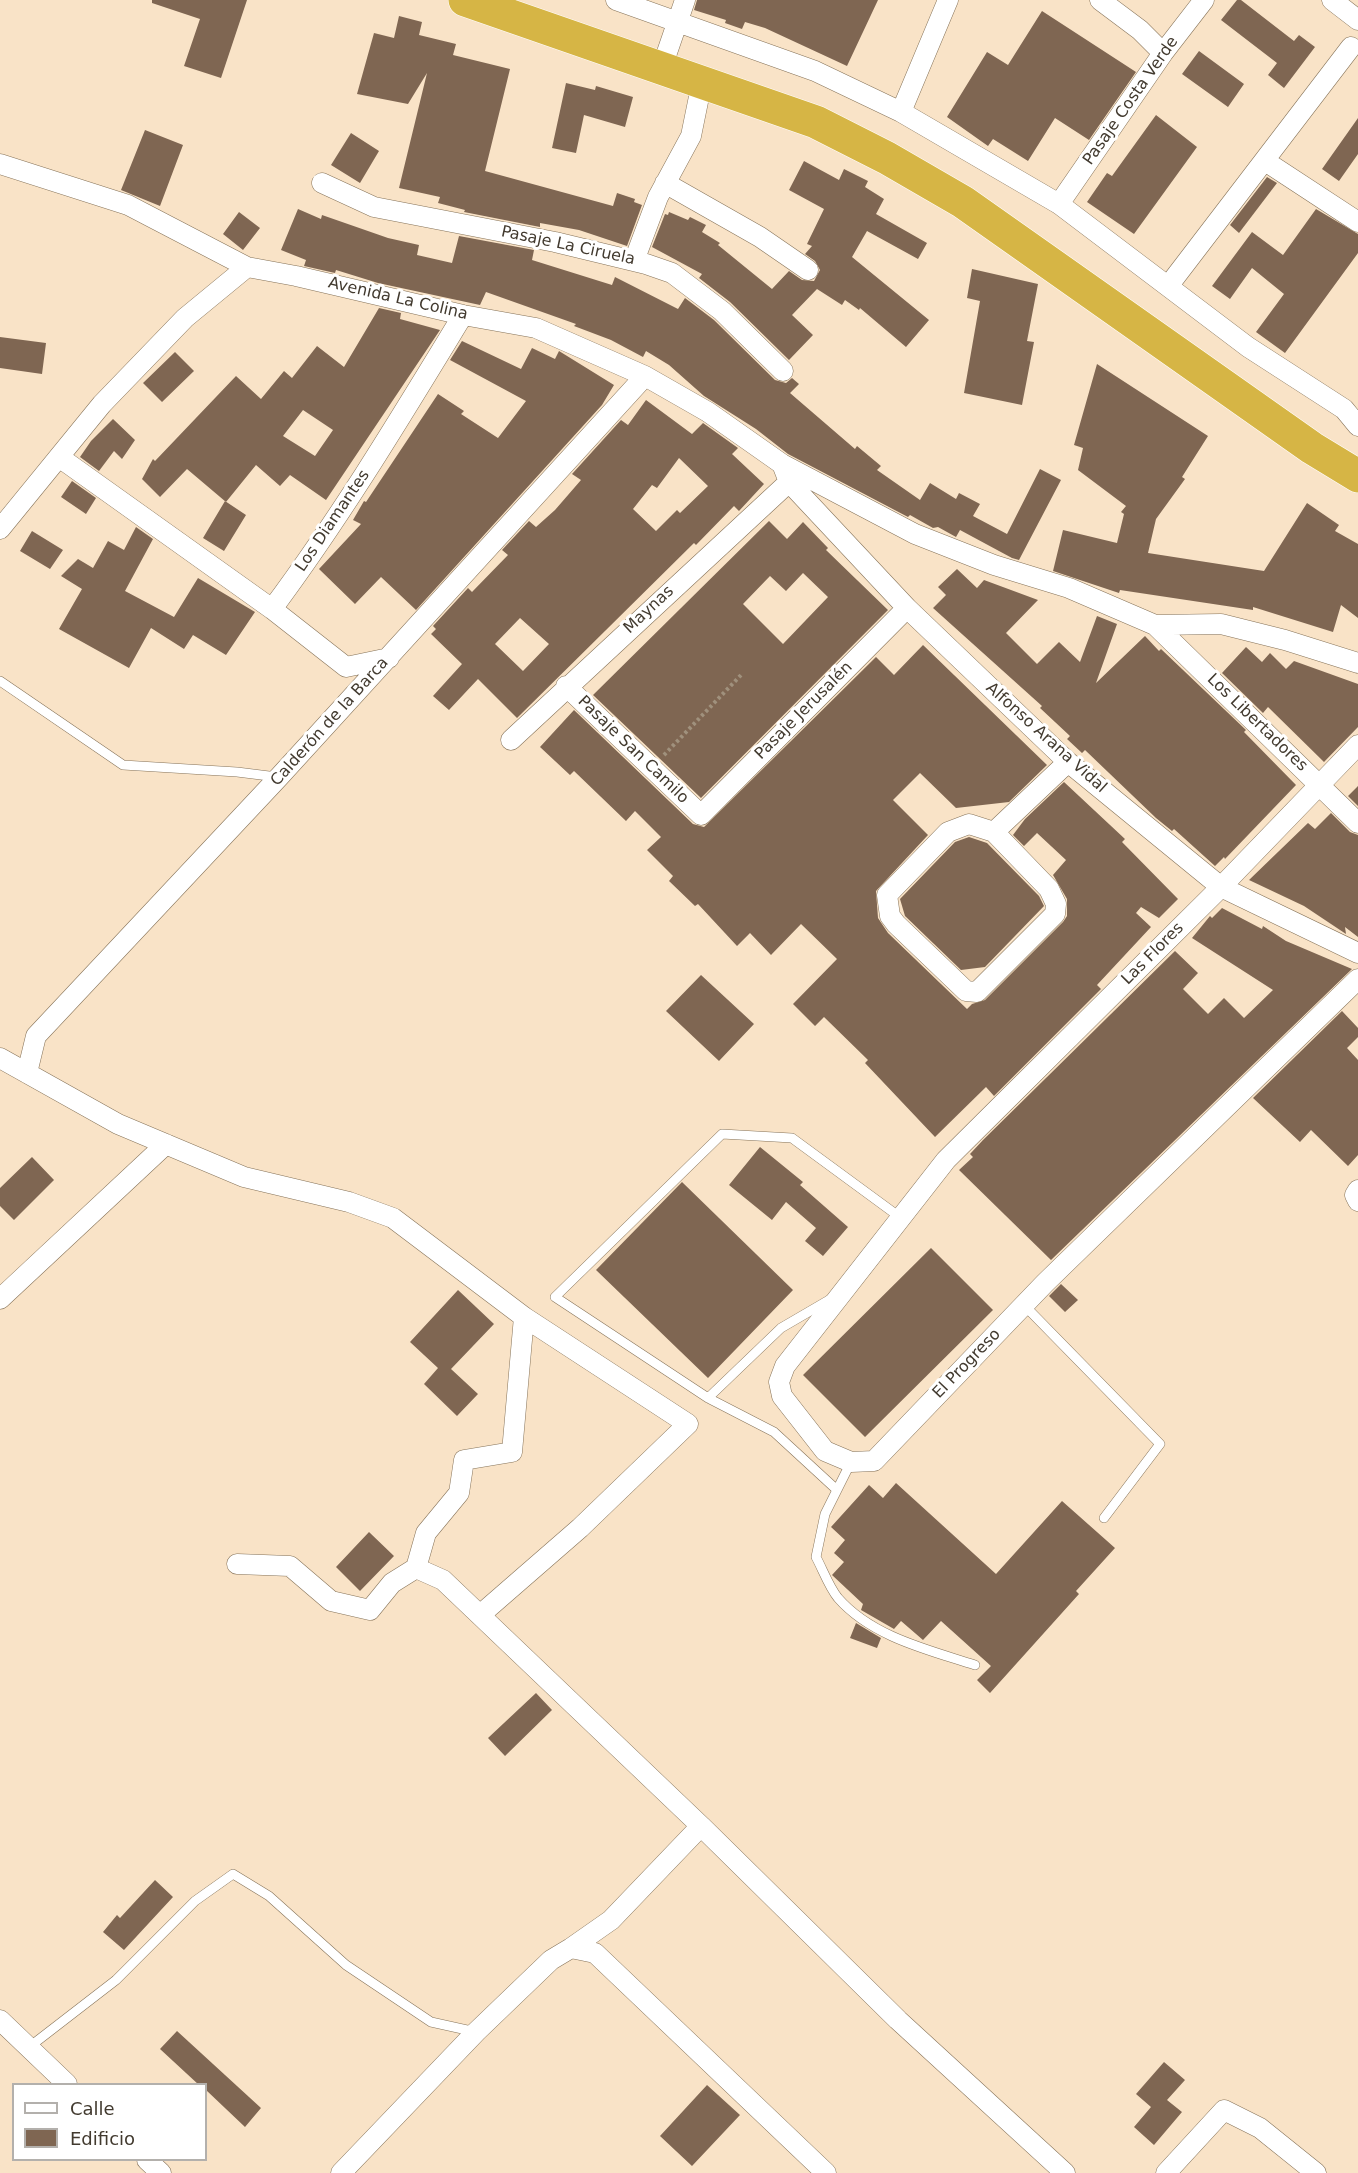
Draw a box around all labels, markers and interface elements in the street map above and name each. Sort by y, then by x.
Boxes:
street label: Pasaje Costa Verde [1079,33,1183,169]
street label: Pasaje La Ciruela [499,222,637,270]
street label: Avenida La Colina [326,274,470,324]
street label: Los Diamantes [292,467,374,575]
street label: Maynas [620,582,678,638]
street label: Calderón de la Barca [267,654,393,790]
street label: Pasaje Jerusalén [751,658,857,764]
street label: Los Libertadores [1203,670,1311,776]
street label: Alfonso Arana Vidal [982,679,1110,797]
street label: Pasaje San Camilo [574,692,692,808]
street label: Las Flores [1118,919,1188,989]
street label: El Progreso [929,1325,1005,1403]
legend [12,2083,207,2161]
text: Calle [70,2098,115,2119]
text: Edificio [70,2128,135,2149]

